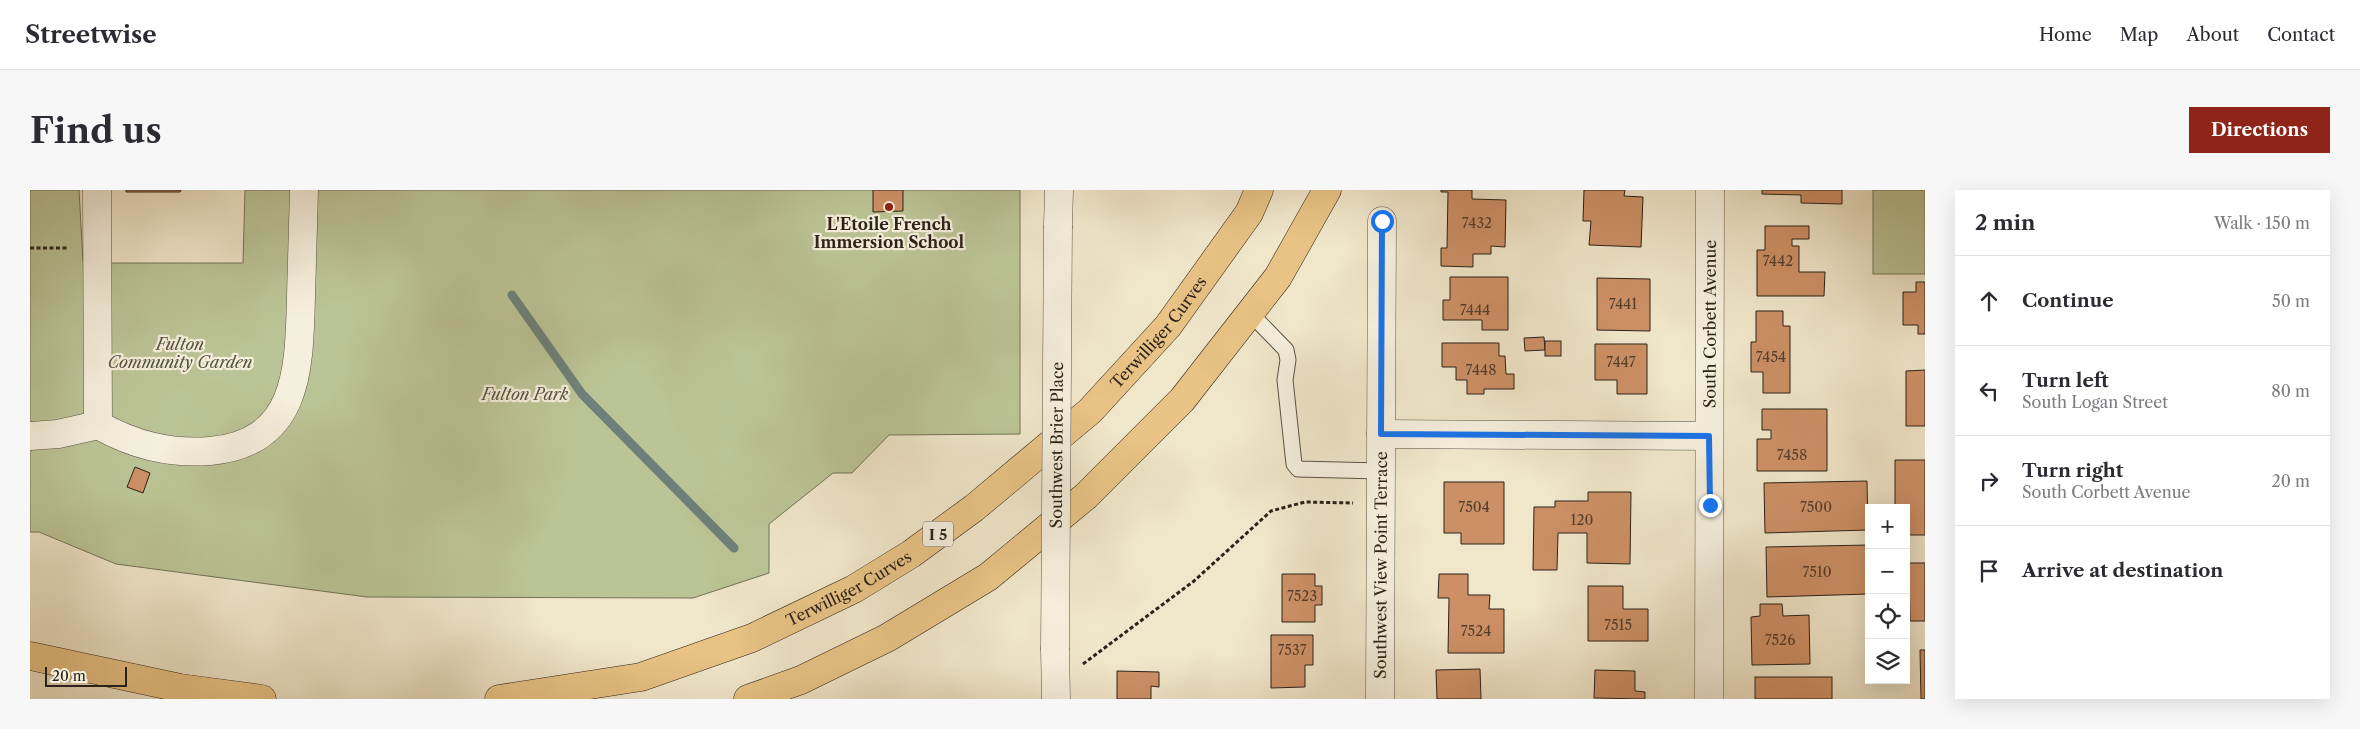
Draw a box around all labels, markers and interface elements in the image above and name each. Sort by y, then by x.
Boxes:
text: Streetwise [25,20,157,49]
text: Home [2039,24,2092,46]
text: Map [2120,24,2158,46]
text: About [2186,24,2239,46]
text: Contact [2267,24,2335,46]
button: Directions [2189,107,2330,153]
text: Find us [30,109,162,152]
marker: L'Etoile French Immersion School [883,201,895,213]
route start [1371,210,1394,233]
text: 2 min [1975,210,2035,235]
text: Walk · 150 m [2214,213,2310,233]
place label: L'Etoile French Immersion School [814,214,964,252]
house number: 7432 [1462,214,1492,232]
street label: South Corbett Avenue [1700,240,1720,408]
house number: 7442 [1763,252,1793,270]
street label: Terwilliger Curves [1106,272,1210,392]
icon: ahead [1975,287,2003,315]
text: Continue [2022,289,2114,312]
text: 50 m [2272,291,2310,311]
house number: 7441 [1609,295,1637,313]
house number: 7444 [1460,301,1490,319]
park label: Fulton Community Garden [108,334,252,372]
house number: 7454 [1756,348,1786,366]
house number: 7447 [1606,353,1636,371]
house number: 7448 [1466,361,1496,379]
street label: Southwest Brier Place [1046,362,1067,528]
text: Turn left [2022,369,2109,392]
icon: left [1975,377,2003,405]
text: 80 m [2271,381,2310,401]
park label: Fulton Park [480,384,569,404]
text: South Logan Street [2022,392,2168,412]
house number: 7458 [1777,446,1807,464]
street label: Southwest View Point Terrace [1370,451,1391,679]
text: Turn right [2022,459,2123,482]
icon: right [1975,467,2003,495]
text: 20 m [2271,471,2310,491]
text: South Corbett Avenue [2022,482,2190,502]
route end [1699,494,1722,517]
house number: 7504 [1458,498,1490,516]
house number: 7500 [1800,498,1832,516]
map controls [1865,504,1910,684]
button: + [1865,504,1910,549]
house number: 120 [1571,511,1594,529]
road number: I 5 [923,522,953,546]
street label: Terwilliger Curves [783,546,915,630]
button: − [1865,549,1910,594]
icon: arrive [1975,557,2003,585]
text: Arrive at destination [2022,559,2223,582]
house number: 7510 [1802,563,1832,581]
house number: 7523 [1287,587,1317,605]
button: locate [1865,594,1910,639]
house number: 7515 [1604,616,1632,634]
house number: 7524 [1461,622,1491,640]
house number: 7526 [1765,631,1795,649]
button: layers [1865,639,1910,684]
house number: 7537 [1277,641,1307,659]
scale bar [45,664,128,687]
text: 20 m [52,667,86,685]

